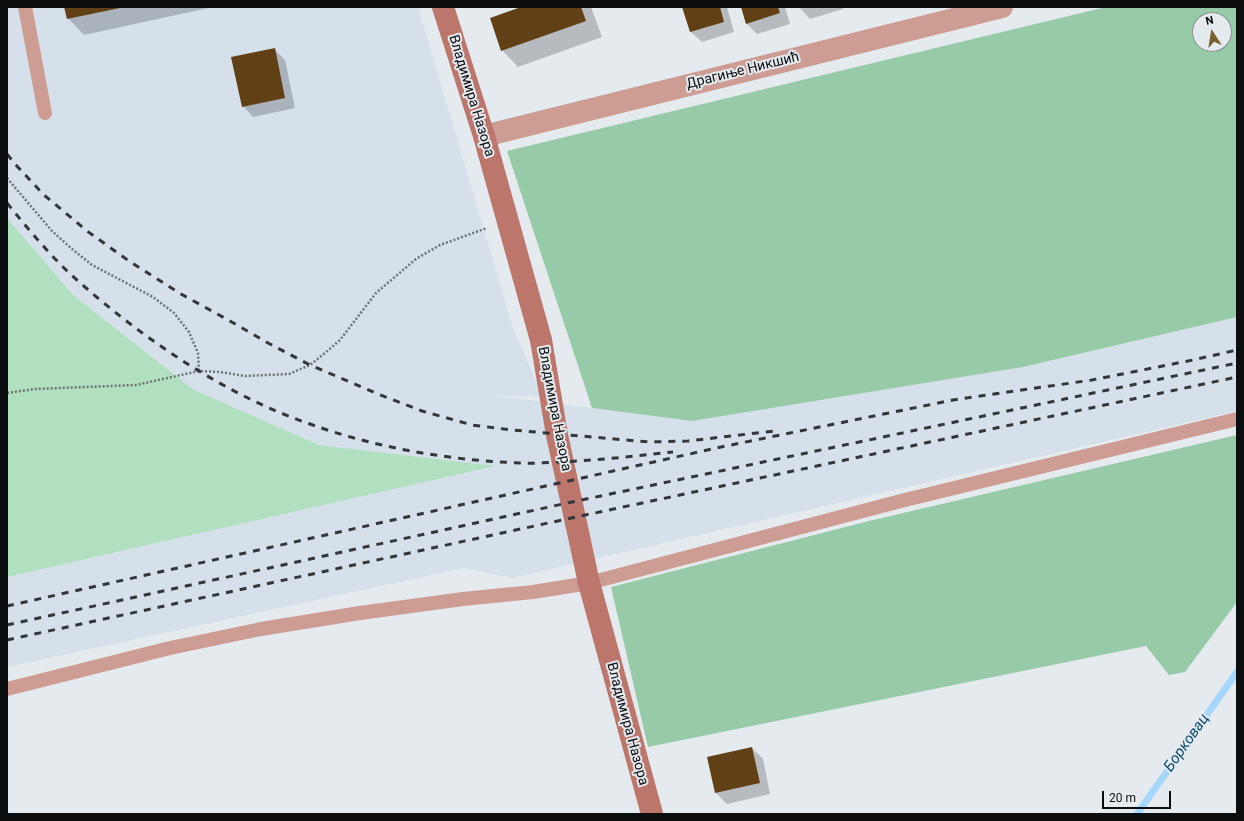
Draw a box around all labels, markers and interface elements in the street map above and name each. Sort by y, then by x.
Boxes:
north arrow [1192,12,1232,52]
text: N [1204,14,1215,28]
street label: Владимира Назора [444,33,498,159]
street label: Драгиње Никшић [685,49,801,93]
street label: Владимира Назора [534,345,574,473]
street label: Владимира Назора [603,661,651,787]
water label: Борковац [1161,711,1213,775]
scale bar [1104,783,1173,809]
text: 20 m [1109,791,1136,805]

